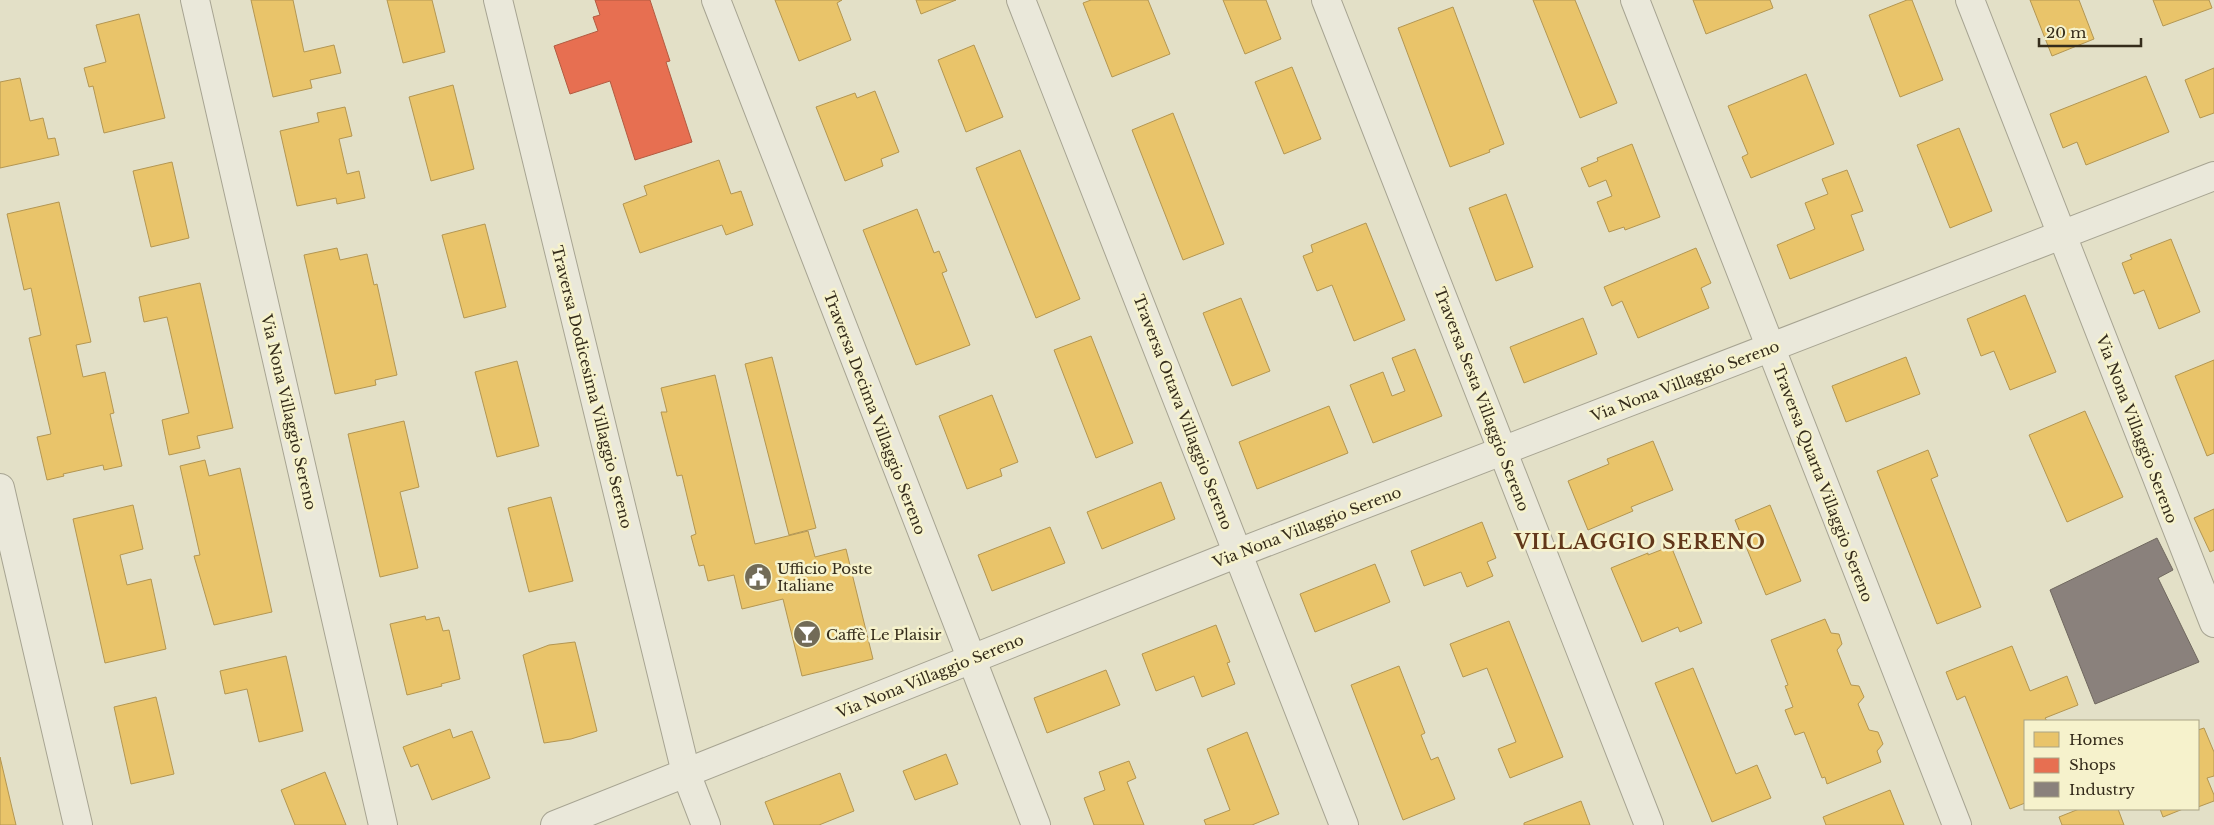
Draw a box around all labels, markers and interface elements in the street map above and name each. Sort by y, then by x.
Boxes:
scale bar [2039,15,2142,47]
text: 20 m [2046,23,2086,42]
street label: Traversa Dodicesima Villaggio Sereno [548,244,636,531]
street label: Traversa Sesta Villaggio Sereno [1430,284,1534,514]
street label: Traversa Decima Villaggio Sereno [820,289,930,537]
street label: Traversa Ottava Villaggio Sereno [1129,292,1237,532]
street label: Via Nona Villaggio Sereno [257,311,321,512]
street label: Via Nona Villaggio Sereno [2092,331,2182,526]
street label: Via Nona Villaggio Sereno [1587,336,1782,426]
street label: Traversa Quarta Villaggio Sereno [1769,361,1877,605]
street label: Via Nona Villaggio Sereno [1209,482,1404,572]
district label: VILLAGGIO SERENO [1513,530,1766,554]
place label: Ufficio Poste Italiane [777,559,872,595]
public building icon: Ufficio Poste Italiane [743,562,773,592]
bar icon: Caffè Le Plaisir [792,619,822,649]
place label: Caffè Le Plaisir [826,625,942,644]
street label: Via Nona Villaggio Sereno [833,630,1027,723]
legend [2024,720,2199,810]
text: Homes [2069,730,2124,749]
text: Shops [2069,755,2116,774]
text: Industry [2069,780,2135,799]

